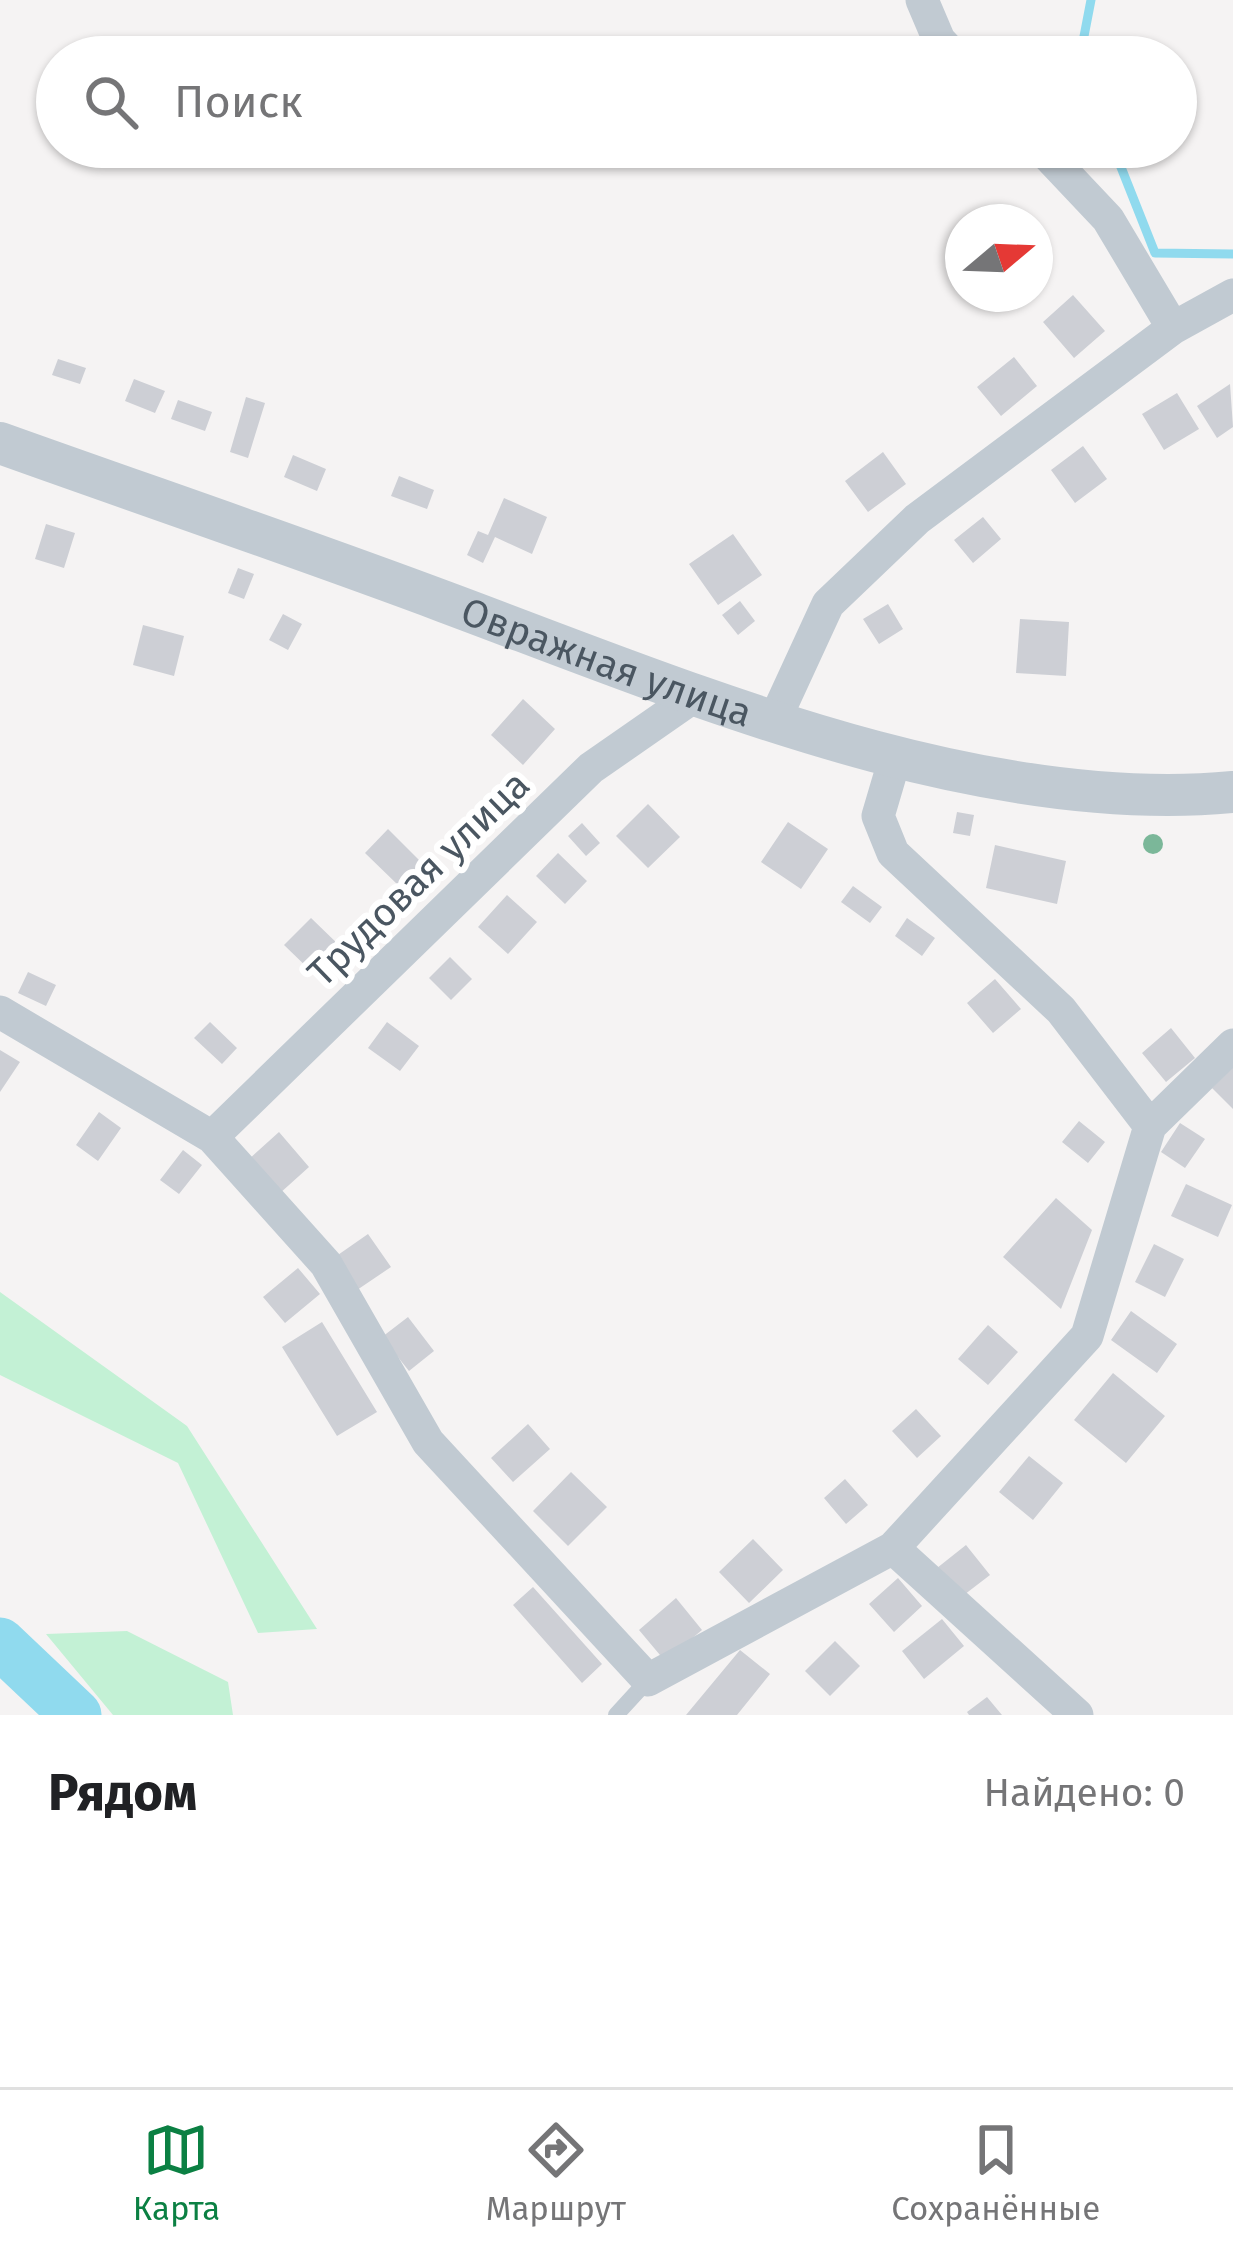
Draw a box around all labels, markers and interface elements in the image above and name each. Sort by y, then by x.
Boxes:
search box [36,36,1197,168]
icon: search [78,69,144,135]
text: Поиск [174,75,303,129]
north arrow [945,204,1053,312]
street label: Овражная улица [455,588,757,737]
street label: Трудовая улица [299,762,539,996]
text: Рядом [48,1762,197,1824]
text: Найдено: 0 [984,1770,1185,1816]
tab: Карта [133,2117,220,2229]
tab: Маршрут [486,2117,626,2229]
tab: Сохранённые [891,2117,1100,2229]

